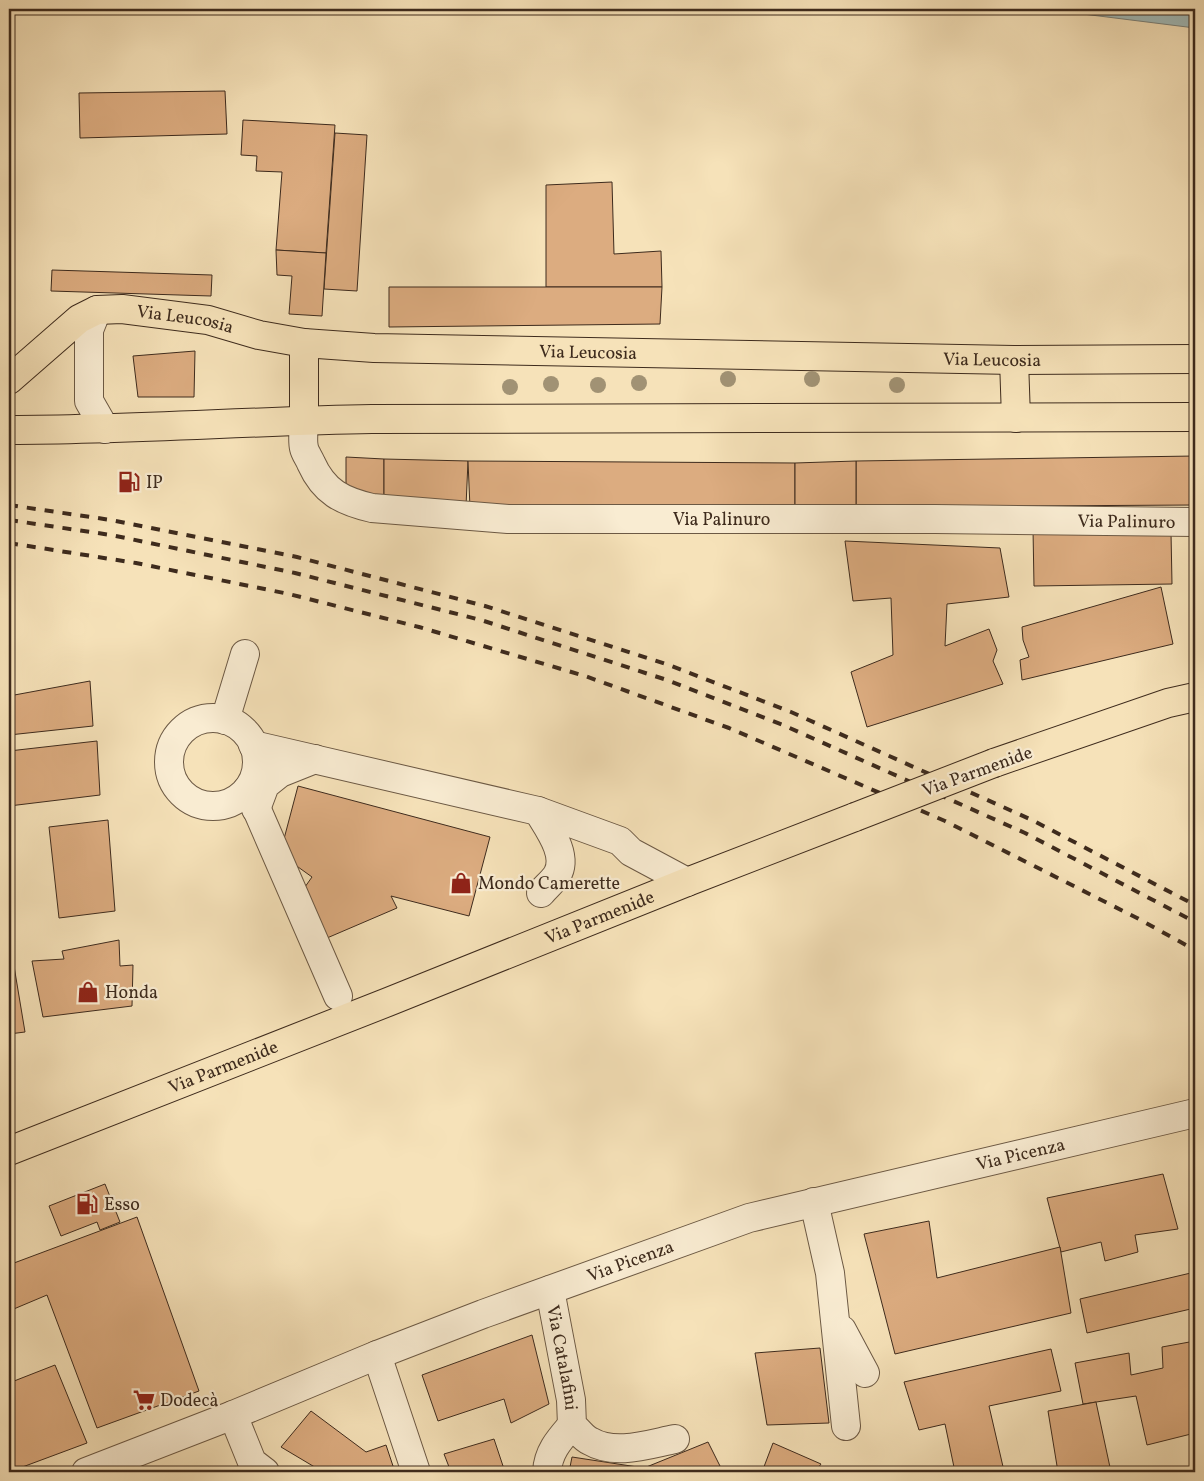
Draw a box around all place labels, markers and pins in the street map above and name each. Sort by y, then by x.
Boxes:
fuel station icon: IP [116,469,142,495]
place label: IP [146,471,163,496]
shop icon: Mondo Camerette [448,870,474,896]
place label: Mondo Camerette [478,872,620,897]
shop icon: Honda [75,979,101,1005]
place label: Honda [105,981,158,1006]
fuel station icon: Esso [74,1191,100,1217]
place label: Esso [104,1193,140,1218]
supermarket icon: Dodecà [131,1387,157,1413]
place label: Dodecà [160,1389,218,1414]

